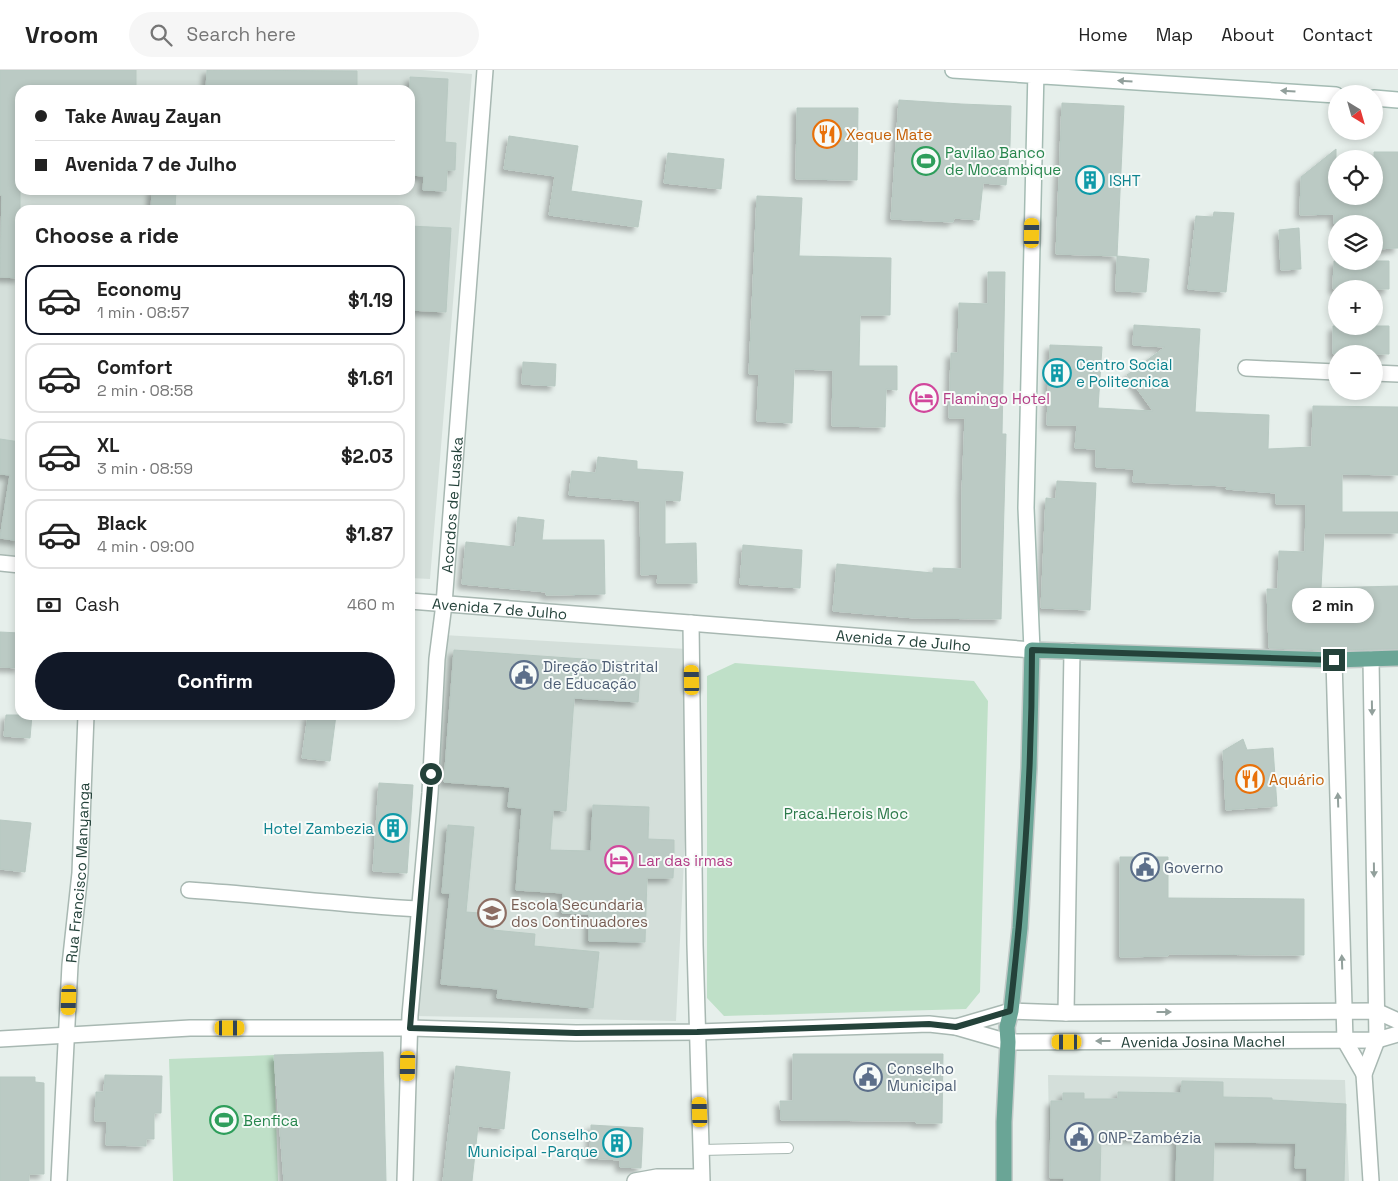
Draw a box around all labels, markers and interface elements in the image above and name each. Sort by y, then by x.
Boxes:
search box [129,12,479,57]
text: Vroom [25,19,99,50]
icon: search [147,21,175,49]
text: Search here [187,22,296,47]
text: Home [1079,23,1128,46]
text: Map [1156,23,1193,46]
text: About [1221,23,1275,46]
text: Contact [1303,23,1373,46]
one-way arrow [1117,77,1133,85]
north arrow [1328,85,1382,140]
map controls [1328,85,1383,400]
one-way arrow [1279,87,1295,95]
text: Take Away Zayan [65,104,221,129]
restaurant icon: Xeque Mate [812,119,842,149]
place label: Xeque Mate [846,125,932,144]
place label: Pavilao Banco de Mocambique [945,143,1061,179]
sports icon: Pavilao Banco de Mocambique [911,146,941,176]
button: locate [1328,150,1383,205]
text: Avenida 7 de Julho [65,152,237,177]
building icon: ISHT [1075,165,1105,195]
place label: ISHT [1109,171,1141,190]
button: layers [1328,215,1383,270]
car [1024,218,1039,248]
text: Choose a ride [35,221,179,249]
text: Economy [97,277,181,302]
icon: car [37,278,82,323]
button: + [1328,280,1383,335]
text: $1.19 [348,288,393,313]
text: 1 min · 08:57 [97,302,189,323]
button: − [1328,345,1383,400]
text: Comfort [97,355,173,380]
place label: Centro Social e Politecnica [1076,355,1172,391]
icon: car [37,356,82,401]
building icon: Centro Social e Politecnica [1042,358,1072,388]
text: $1.61 [347,366,393,391]
text: 2 min · 08:58 [97,380,193,401]
hotel icon: Flamingo Hotel [909,383,939,413]
place label: Flamingo Hotel [943,389,1050,408]
text: XL [97,433,120,458]
icon: car [37,434,82,479]
street label: Acordos de Lusaka [437,436,466,574]
text: $2.03 [341,444,393,469]
text: 3 min · 08:59 [97,458,193,479]
text: Black [97,511,147,536]
icon: car [37,512,82,557]
text: $1.87 [345,522,393,547]
text: 4 min · 09:00 [97,536,194,557]
callout: 2 min [1293,588,1375,622]
icon: cash [35,591,63,619]
text: Cash [75,592,120,617]
street label: Avenida 7 de Julho [431,593,568,623]
text: 460 m [347,594,395,615]
text: 2 min [1312,595,1354,616]
street label: Avenida 7 de Julho [835,625,972,655]
route end [1323,649,1345,671]
button: Confirm [35,652,395,710]
place label: Direção Distrital de Educação [543,657,658,693]
public building icon: Direção Distrital de Educação [509,660,539,690]
car [684,665,699,695]
one-way arrow [1368,700,1376,716]
route start [420,763,442,785]
restaurant icon: Aquário [1235,764,1265,794]
place label: Aquário [1269,770,1325,789]
street label: Rua Francisco Manyanga [61,782,93,964]
one-way arrow [1334,792,1342,808]
park label: Praca.Herois Moc [784,804,908,823]
building icon: Hotel Zambezia [378,813,408,843]
place label: Hotel Zambezia [264,819,374,838]
hotel icon: Lar das irmas [604,845,634,875]
place label: Lar das irmas [638,851,733,870]
public building icon: Governo [1130,852,1160,882]
place label: Governo [1164,858,1224,877]
one-way arrow [1370,862,1378,878]
place label: Escola Secundaria dos Continuadores [511,895,648,931]
school or university icon: Escola Secundaria dos Continuadores [477,898,507,928]
one-way arrow [1338,954,1346,970]
car [60,985,77,1015]
one-way arrow [1156,1008,1172,1016]
car [215,1021,245,1036]
street label: Avenida Josina Machel [1121,1031,1285,1051]
car [1052,1035,1082,1050]
one-way arrow [1095,1038,1111,1046]
car [400,1051,415,1081]
place label: Conselho Municipal [887,1059,957,1095]
public building icon: Conselho Municipal [853,1062,883,1092]
car [691,1097,708,1127]
sports icon: Benfica [209,1105,239,1135]
place label: Benfica [243,1111,299,1130]
public building icon: ONP-Zambézia [1064,1122,1094,1152]
place label: Conselho Municipal -Parque [468,1125,598,1161]
building icon: Conselho Municipal -Parque [602,1128,632,1158]
place label: ONP-Zambézia [1098,1128,1202,1147]

